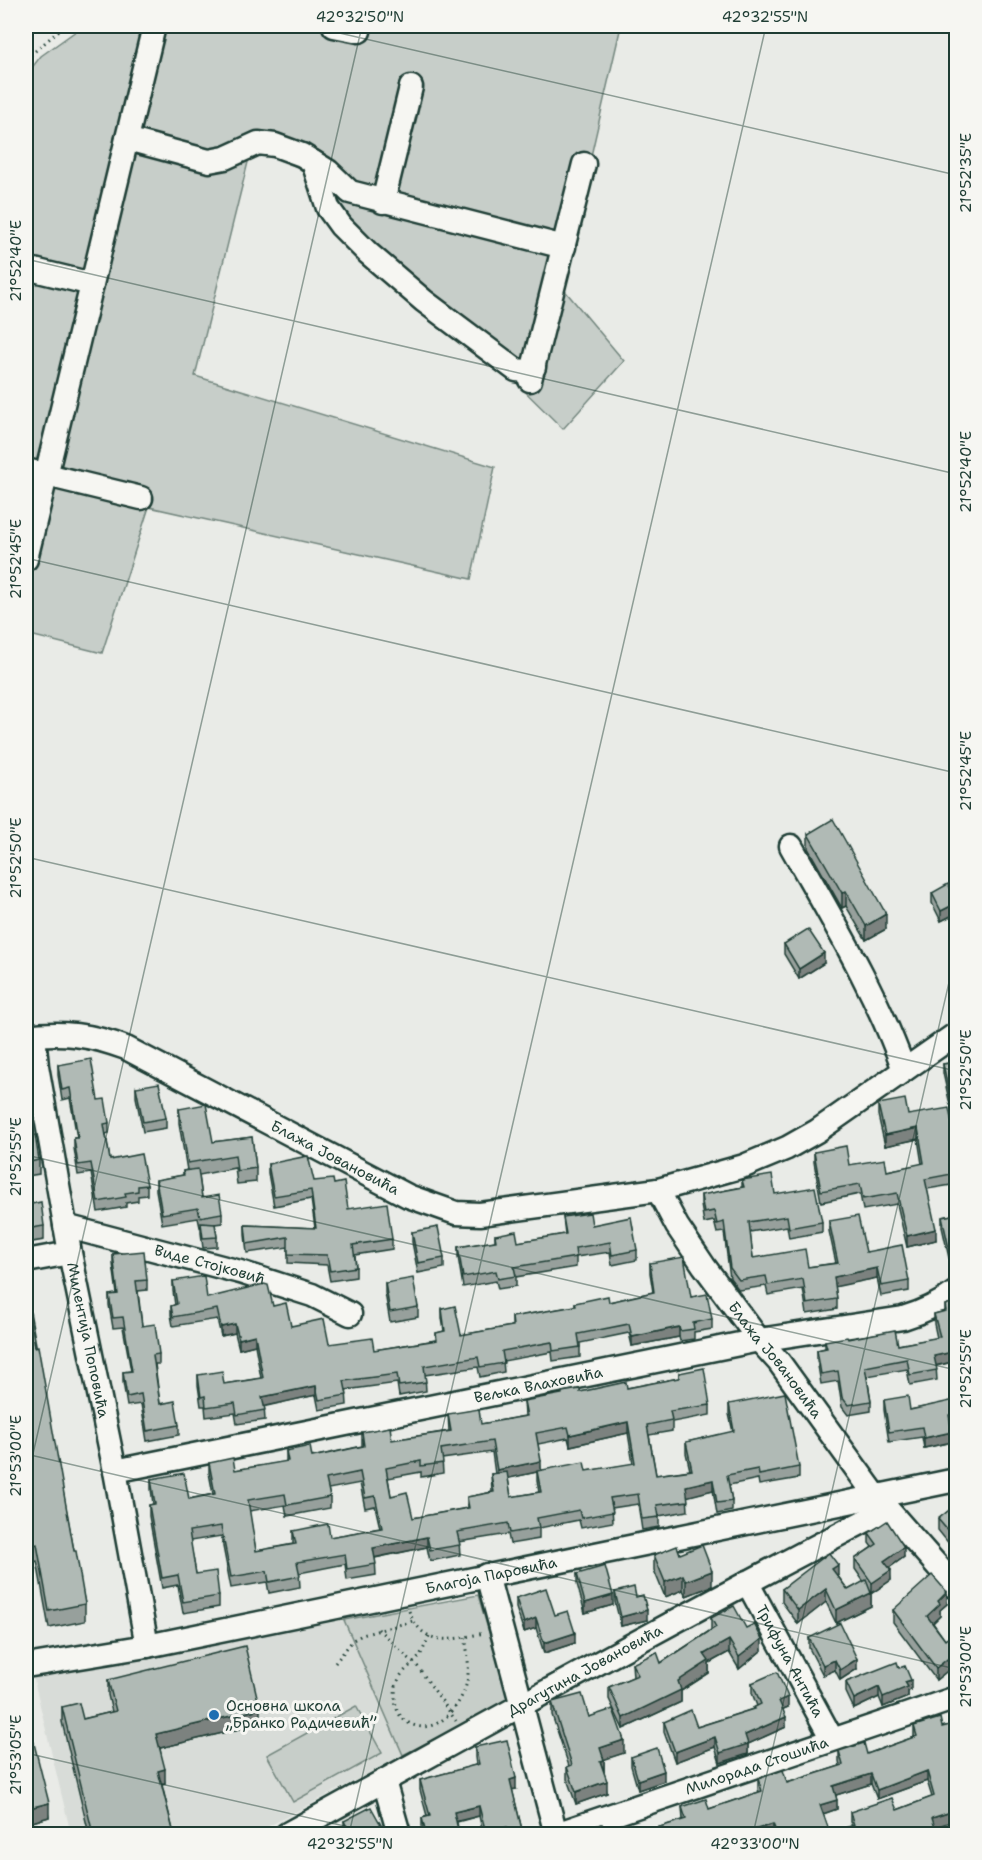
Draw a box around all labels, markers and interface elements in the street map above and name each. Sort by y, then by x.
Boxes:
text: 42°32'50"N [316,7,404,27]
text: 42°32'55"N [722,7,808,27]
text: 21°52'35"E [956,133,976,213]
text: 21°52'40"E [6,220,26,302]
text: 21°52'40"E [956,431,976,513]
text: 21°52'45"E [6,519,26,599]
text: 21°52'45"E [956,731,976,811]
text: 21°52'50"E [6,817,26,899]
text: 21°52'50"E [956,1029,976,1111]
street label: Блажа Јовановића [267,1116,403,1200]
text: 21°52'55"E [6,1117,26,1197]
street label: Виде Стојковић [152,1240,268,1289]
street label: Милентија Поповића [62,1261,114,1420]
street label: Блажа Јовановића [724,1298,827,1423]
text: 21°52'55"E [956,1329,976,1409]
street label: Вељка Влаховића [472,1362,605,1408]
text: 21°53'00"E [6,1415,26,1497]
street label: Благоја Паровића [424,1552,559,1599]
street label: Трифуна Антића [751,1601,829,1721]
street label: Драгутина Јовановића [504,1620,667,1721]
text: 21°53'00"E [956,1626,976,1708]
place label: Основна школа „Бранко Радичевић” [225,1696,377,1733]
marker: Основна школа „Бранко Радичевић” [207,1708,221,1722]
text: 21°53'05"E [6,1715,26,1795]
street label: Милорада Стошића [682,1732,832,1799]
text: 42°32'55"N [307,1834,393,1854]
text: 42°33'00"N [710,1834,800,1854]

